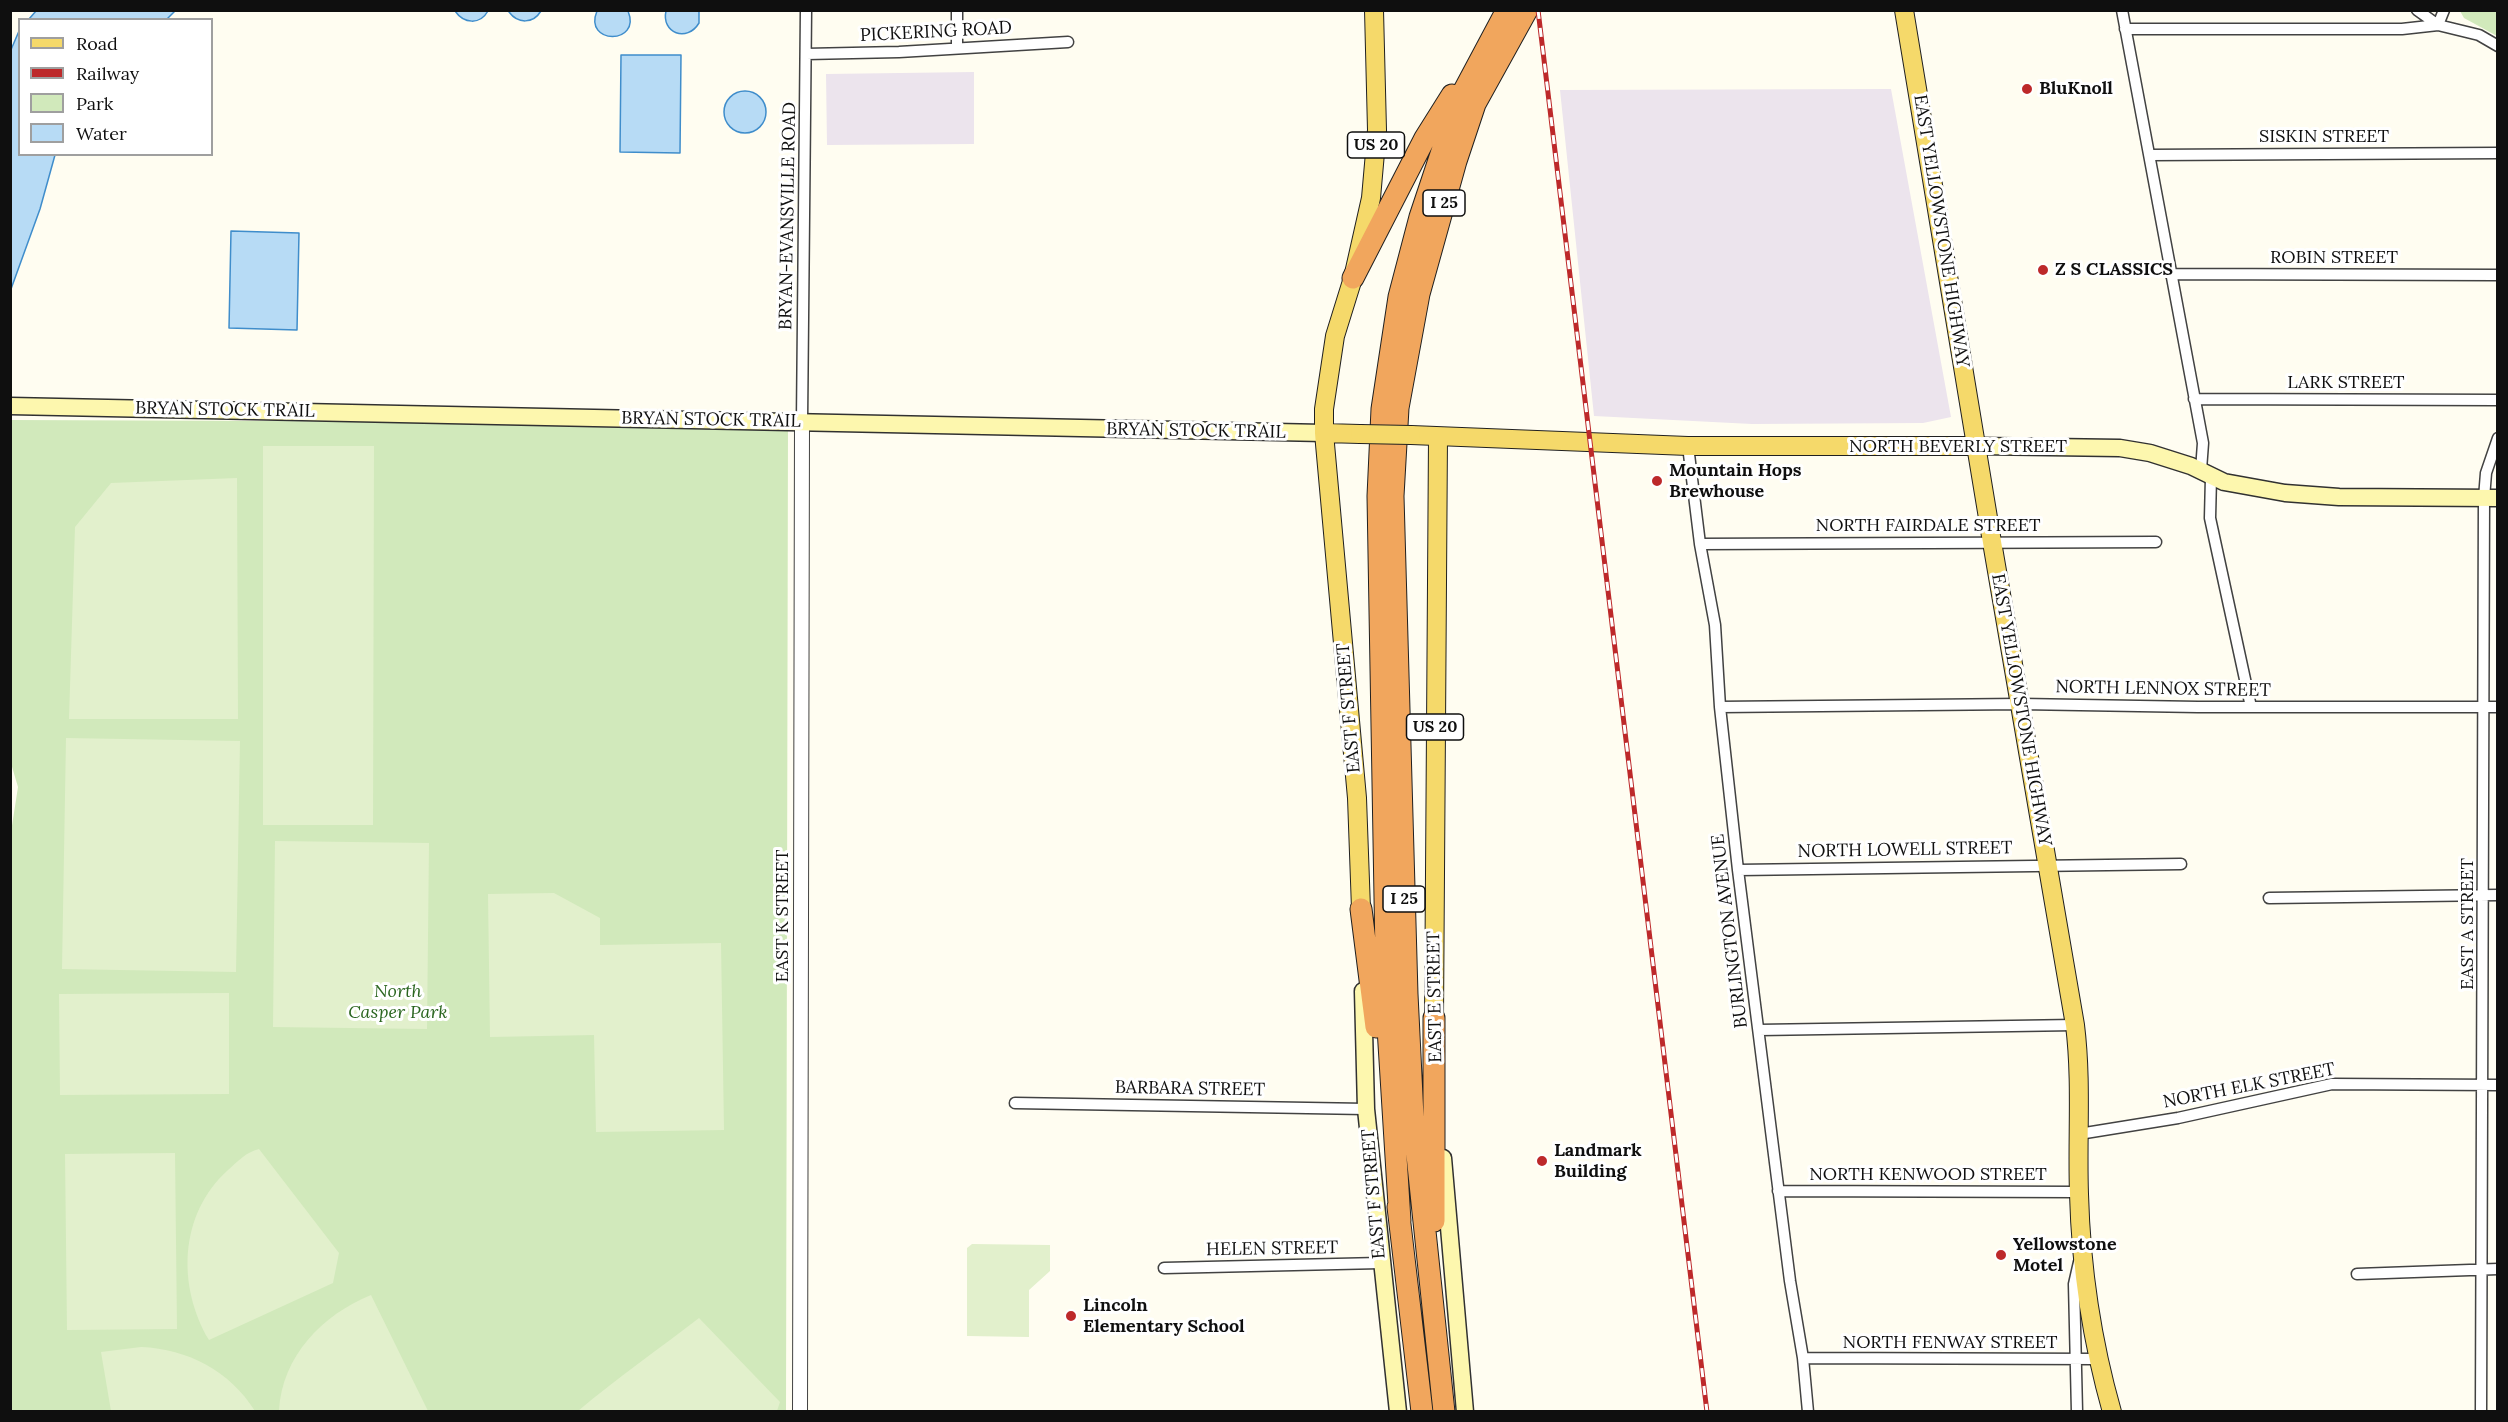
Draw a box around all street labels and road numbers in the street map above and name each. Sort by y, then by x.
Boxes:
street label: PICKERING ROAD [859,17,1013,47]
street label: EAST YELLOWSTONE HIGHWAY [1909,93,1973,369]
street label: BRYAN-EVANSVILLE ROAD [775,102,801,330]
street label: SISKIN STREET [2259,126,2389,148]
road number: US 20 [1348,132,1404,158]
road number: I 25 [1423,190,1465,216]
street label: ROBIN STREET [2270,247,2398,269]
street label: LARK STREET [2287,372,2405,394]
street label: BRYAN STOCK TRAIL [135,398,315,422]
street label: BRYAN STOCK TRAIL [621,408,801,432]
street label: BRYAN STOCK TRAIL [1106,419,1286,443]
street label: NORTH BEVERLY STREET [1849,436,2067,458]
street label: NORTH FAIRDALE STREET [1816,515,2040,537]
street label: EAST YELLOWSTONE HIGHWAY [1986,572,2056,848]
street label: EAST F STREET [1333,642,1365,774]
street label: NORTH LENNOX STREET [2055,676,2271,702]
road number: US 20 [1406,714,1464,740]
street label: BURLINGTON AVENUE [1707,833,1753,1029]
street label: NORTH LOWELL STREET [1797,837,2013,863]
street label: EAST K STREET [772,850,794,982]
street label: EAST A STREET [2457,858,2479,990]
road number: I 25 [1383,886,1425,912]
street label: EAST E STREET [1423,931,1447,1063]
street label: NORTH ELK STREET [2161,1059,2337,1113]
street label: BARBARA STREET [1115,1077,1265,1101]
street label: EAST F STREET [1358,1128,1390,1260]
street label: NORTH KENWOOD STREET [1809,1164,2047,1186]
street label: HELEN STREET [1206,1237,1338,1261]
street label: NORTH FENWAY STREET [1843,1332,2057,1354]

